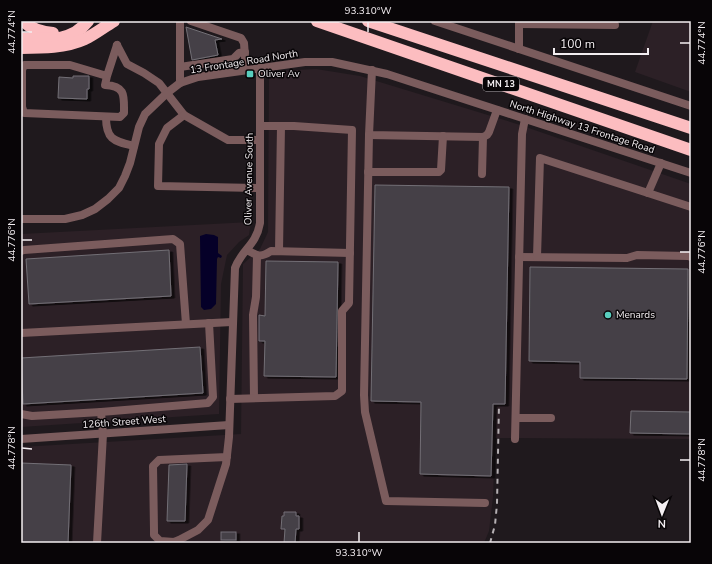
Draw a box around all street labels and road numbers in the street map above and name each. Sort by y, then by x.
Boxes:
street label: 13 Frontage Road North [189,47,299,77]
road number: MN 13 [483,77,519,91]
street label: North Highway 13 Frontage Road [508,97,656,157]
street label: Oliver Avenue South [241,133,257,225]
street label: 126th Street West [82,412,167,432]

